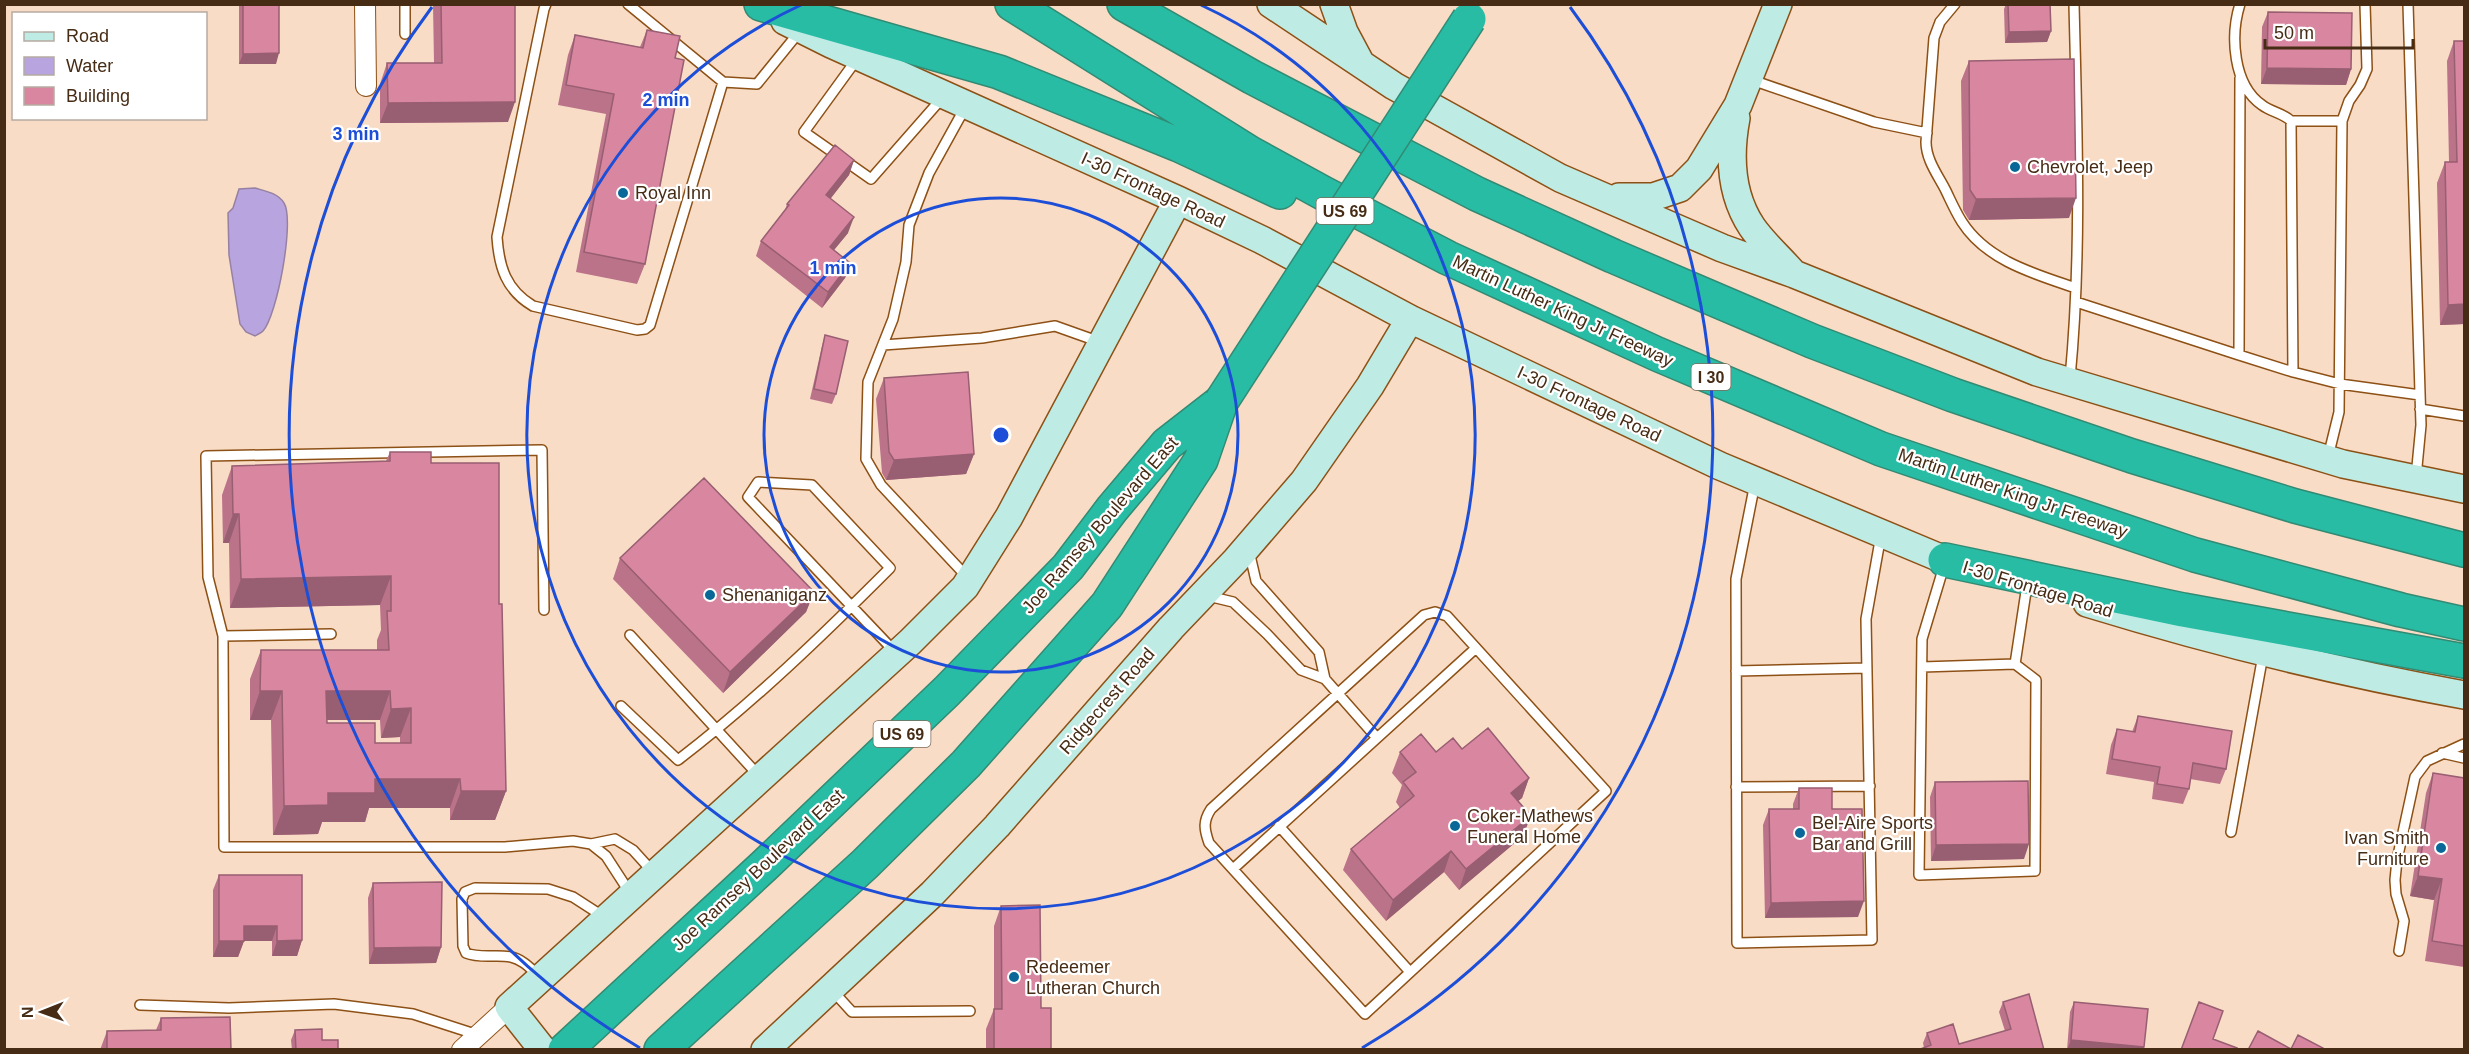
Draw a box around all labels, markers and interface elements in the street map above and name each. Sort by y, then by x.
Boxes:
legend [12,12,207,120]
scale bar [2265,12,2414,50]
text: 50 m [2274,23,2314,43]
text: Road [66,26,109,46]
text: Water [66,56,113,76]
text: Building [66,86,130,106]
text: 2 min [642,90,690,110]
text: 3 min [332,124,380,144]
street label: I-30 Frontage Road [1078,148,1228,232]
place label: Chevrolet, Jeep [2027,157,2153,177]
marker: Chevrolet, Jeep [2008,160,2022,174]
place label: Royal Inn [635,183,711,203]
marker: Royal Inn [616,186,630,200]
road number: US 69 [1316,198,1374,224]
street label: Martin Luther King Jr Freeway [1450,251,1676,371]
text: 1 min [809,258,857,278]
street label: I-30 Frontage Road [1514,362,1664,446]
road number: I 30 [1692,364,1730,390]
centre of rings [991,425,1011,445]
street label: Joe Ramsey Boulevard East [1018,433,1182,617]
street label: Martin Luther King Jr Freeway [1896,444,2130,542]
street label: I-30 Frontage Road [1960,557,2116,621]
place label: Shenaniganz [722,585,827,605]
marker: Shenaniganz [703,588,717,602]
street label: Ridgecrest Road [1055,644,1159,758]
road number: US 69 [874,721,930,747]
street label: Joe Ramsey Boulevard East [668,785,848,955]
place label: Coker-Mathews Funeral Home [1467,806,1593,847]
place label: Bel-Aire Sports Bar and Grill [1812,813,1933,854]
marker: Coker-Mathews Funeral Home [1448,819,1462,833]
marker: Bel-Aire Sports Bar and Grill [1793,826,1807,840]
place label: Ivan Smith Furniture [2344,828,2429,869]
marker: Ivan Smith Furniture [2434,841,2448,855]
place label: Redeemer Lutheran Church [1026,957,1160,998]
marker: Redeemer Lutheran Church [1007,970,1021,984]
north arrow [12,982,72,1042]
text: N [19,1006,36,1018]

